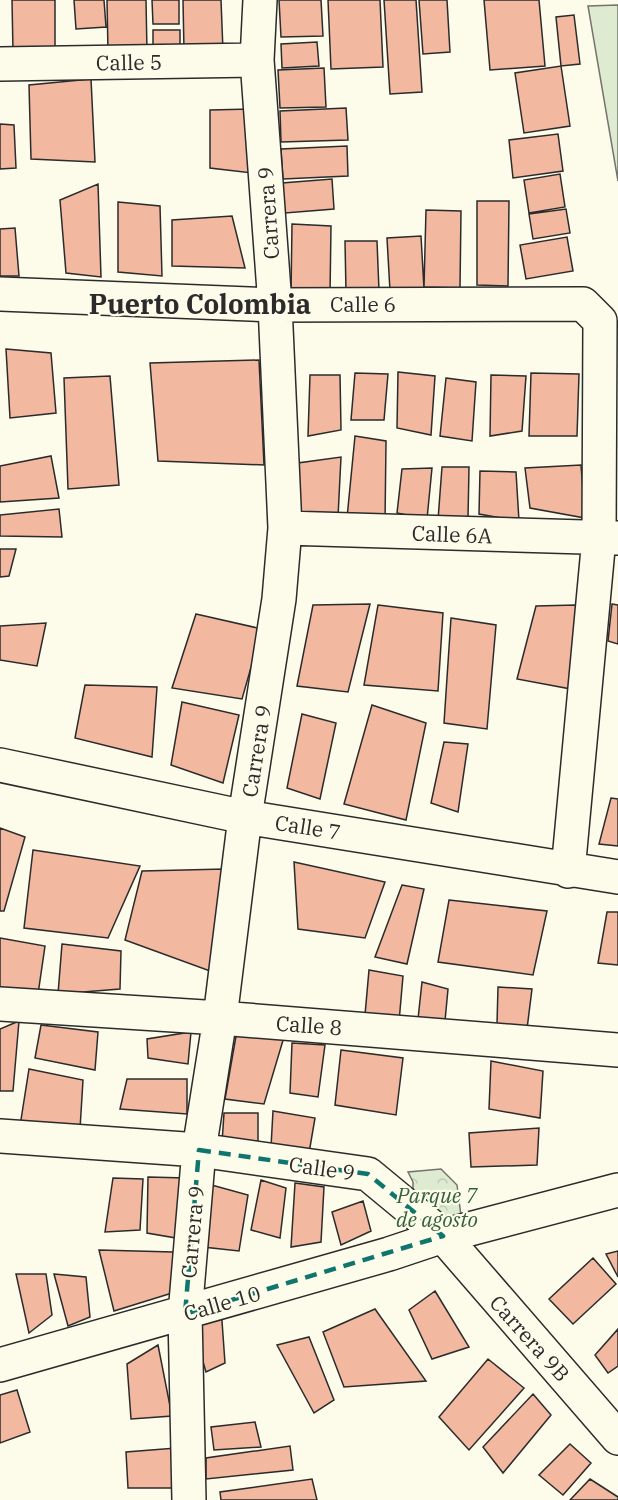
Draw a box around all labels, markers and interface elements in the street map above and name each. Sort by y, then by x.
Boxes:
street label: Calle 5 [96,47,162,77]
street label: Carrera 9 [251,166,285,260]
district label: Puerto Colombia [89,286,311,321]
street label: Calle 6 [330,290,396,318]
street label: Calle 6A [411,519,493,549]
street label: Carrera 9 [235,703,277,799]
street label: Calle 7 [273,808,343,846]
street label: Calle 8 [275,1009,343,1041]
street label: Calle 9 [287,1150,357,1186]
park label: Parque 7 de agosto [396,1181,479,1233]
street label: Carrera 9 [174,1184,210,1280]
street label: Calle 10 [180,1279,264,1327]
street label: Carrera 9B [484,1289,576,1387]

